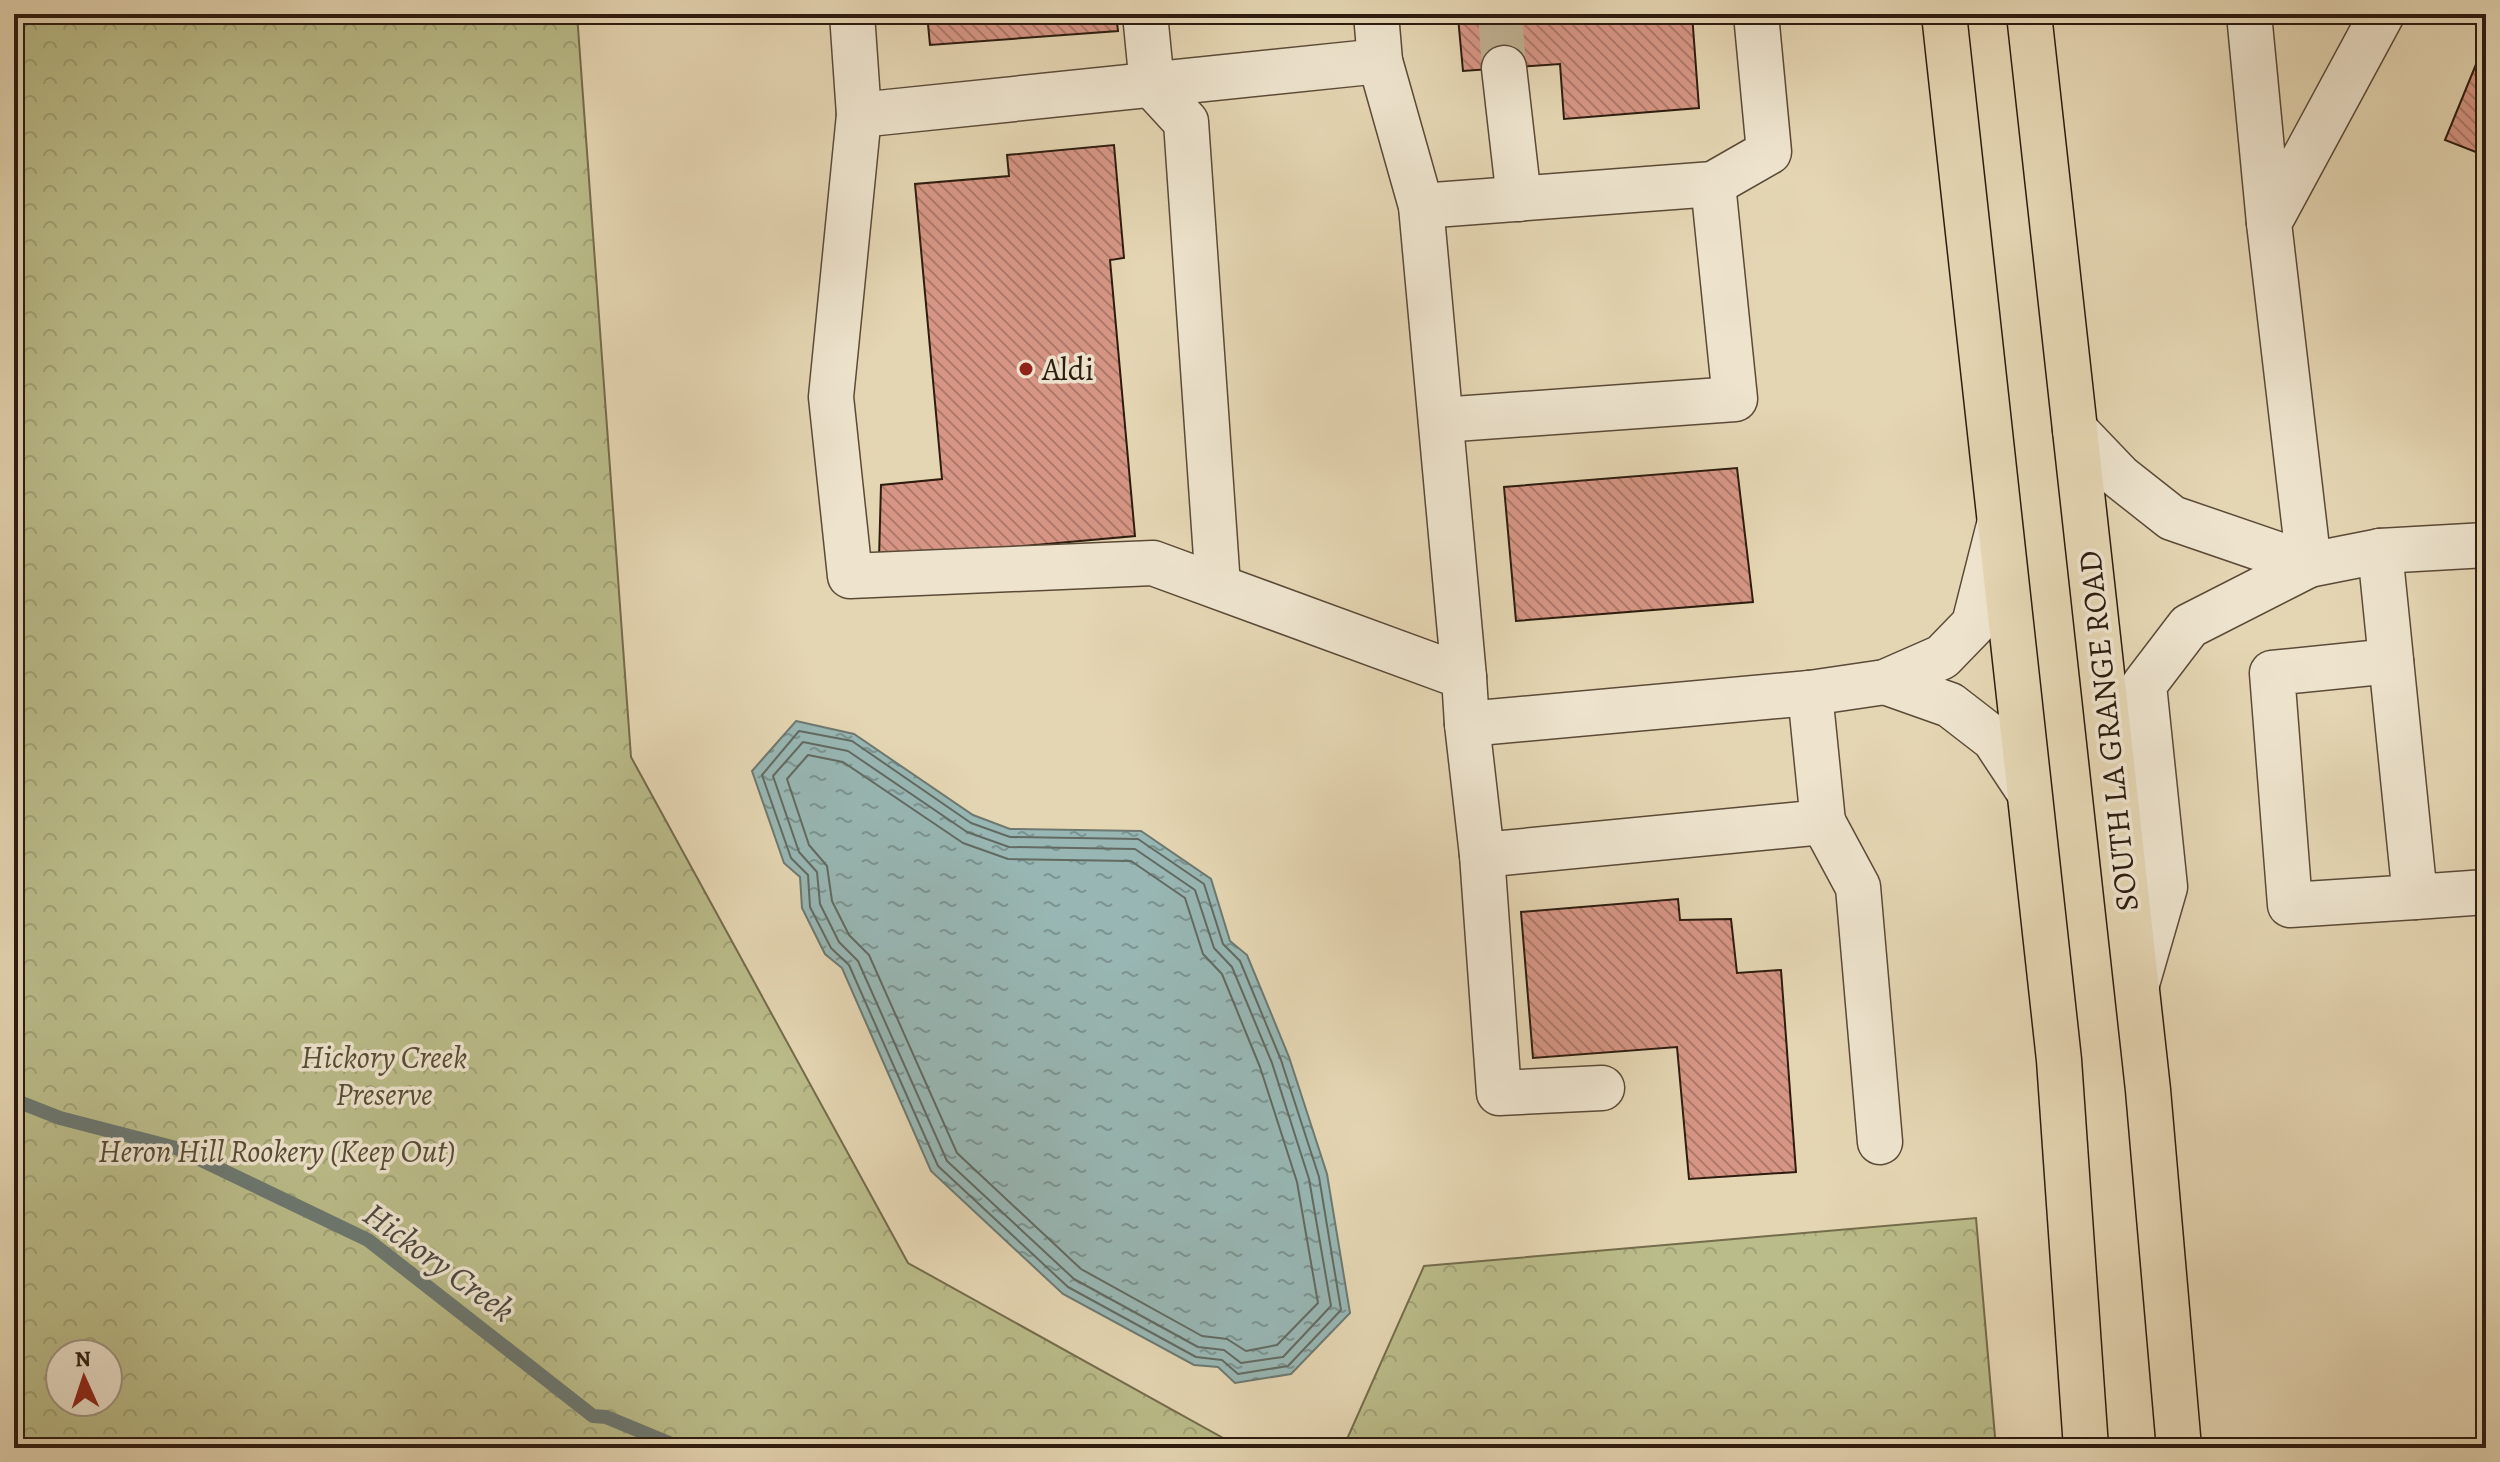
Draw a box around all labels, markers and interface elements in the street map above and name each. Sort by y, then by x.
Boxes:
place label: Aldi [1041,347,1094,391]
marker: Aldi [1017,360,1035,378]
street label: SOUTH LA GRANGE ROAD [2067,549,2149,913]
park label: Hickory Creek Preserve [301,1035,467,1116]
park label: Heron Hill Rookery (Keep Out) [98,1129,456,1173]
water label: Hickory Creek [354,1191,524,1333]
north arrow [44,1338,124,1418]
text: N [74,1344,92,1374]

